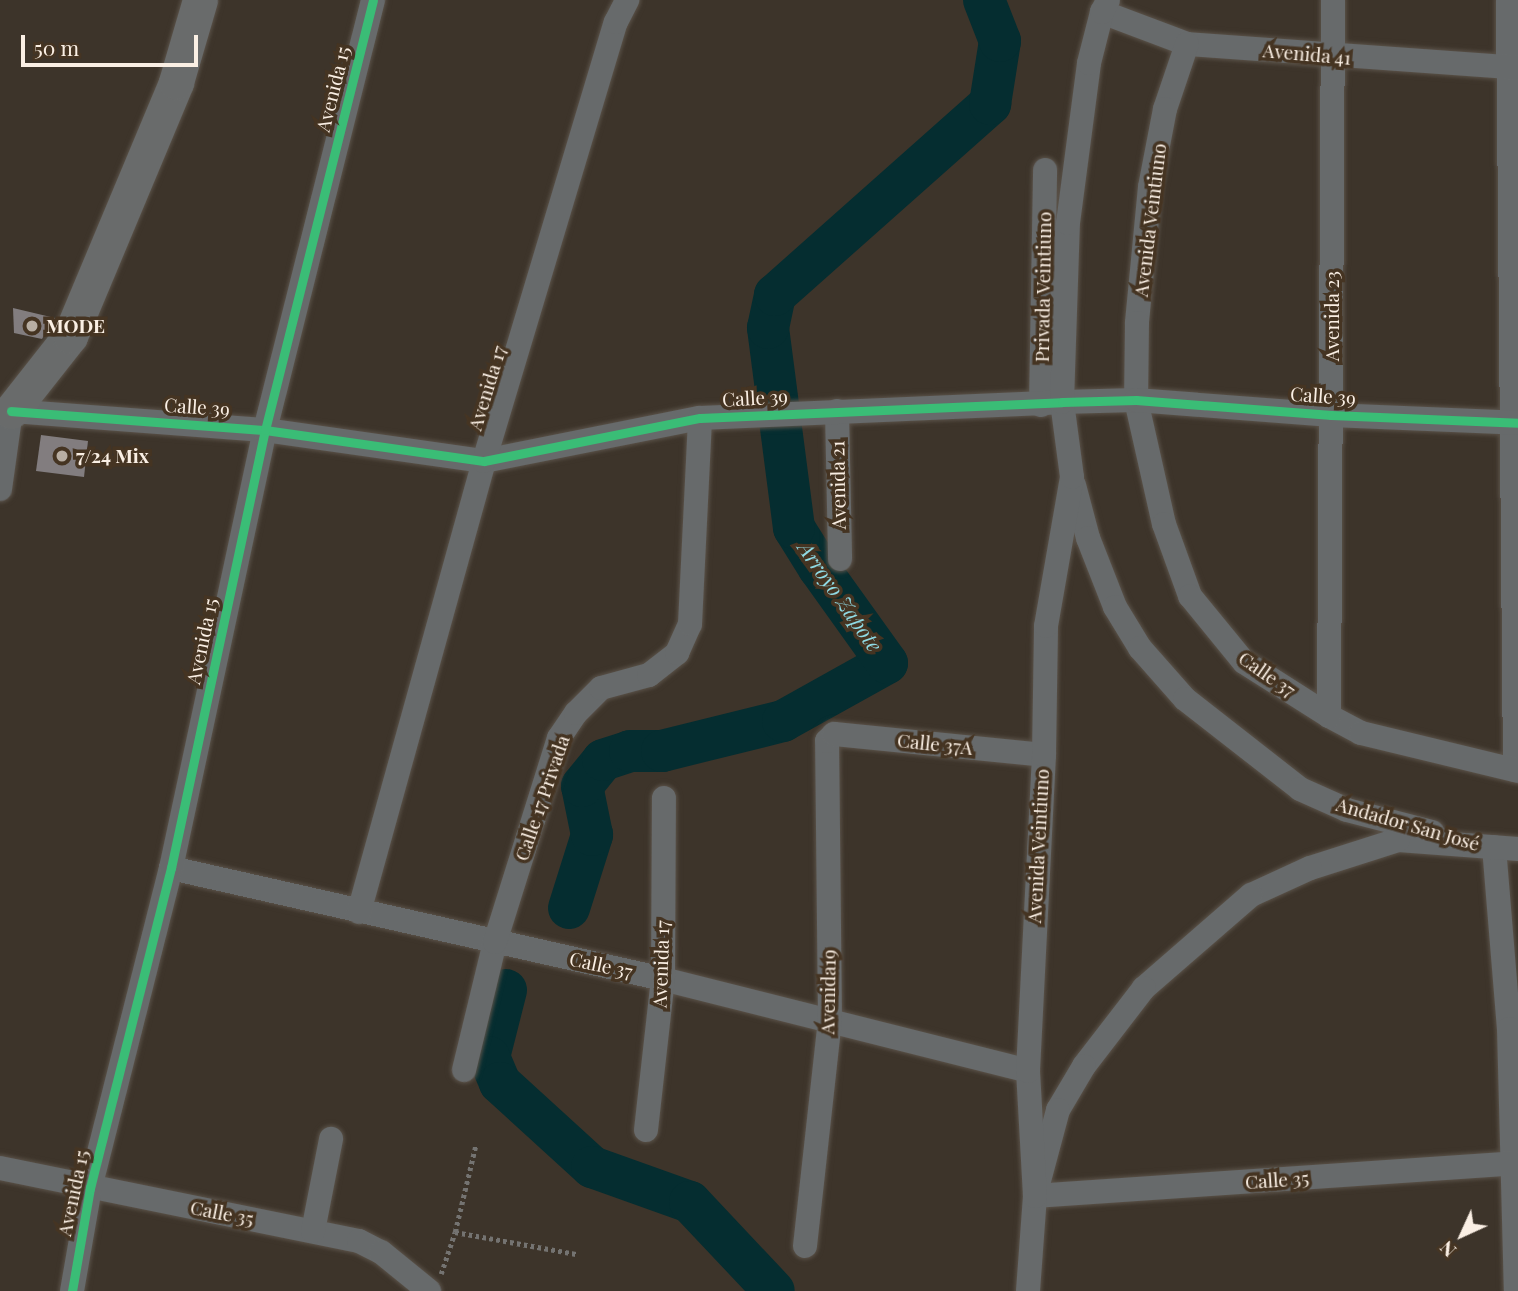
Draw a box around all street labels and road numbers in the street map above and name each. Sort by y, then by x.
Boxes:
street label: Avenida 41 [1262,39,1352,69]
street label: Avenida 15 [311,44,355,134]
street label: Avenida Veintiuno [1129,142,1171,298]
street label: Privada Veintiuno [1030,211,1056,363]
street label: Avenida 23 [1321,271,1343,361]
street label: Avenida 17 [463,343,511,433]
street label: Calle 39 [1289,382,1357,410]
street label: Calle 39 [722,385,788,411]
street label: Calle 39 [163,393,231,421]
street label: Avenida 21 [826,440,850,530]
street label: Avenida 15 [182,596,222,686]
street label: Calle 37 [1234,646,1300,702]
street label: Calle 37A [896,729,974,759]
street label: Calle 17 Privada [510,732,574,864]
street label: Avenida Veintiuno [1023,768,1053,924]
street label: Andador San José [1333,793,1483,855]
street label: Avenida 17 [648,920,674,1008]
street label: Calle 37 [567,947,635,983]
street label: Avenida19 [816,949,840,1035]
street label: Avenida 15 [53,1148,93,1238]
street label: Calle 35 [1244,1166,1310,1194]
street label: Calle 35 [188,1196,256,1230]

